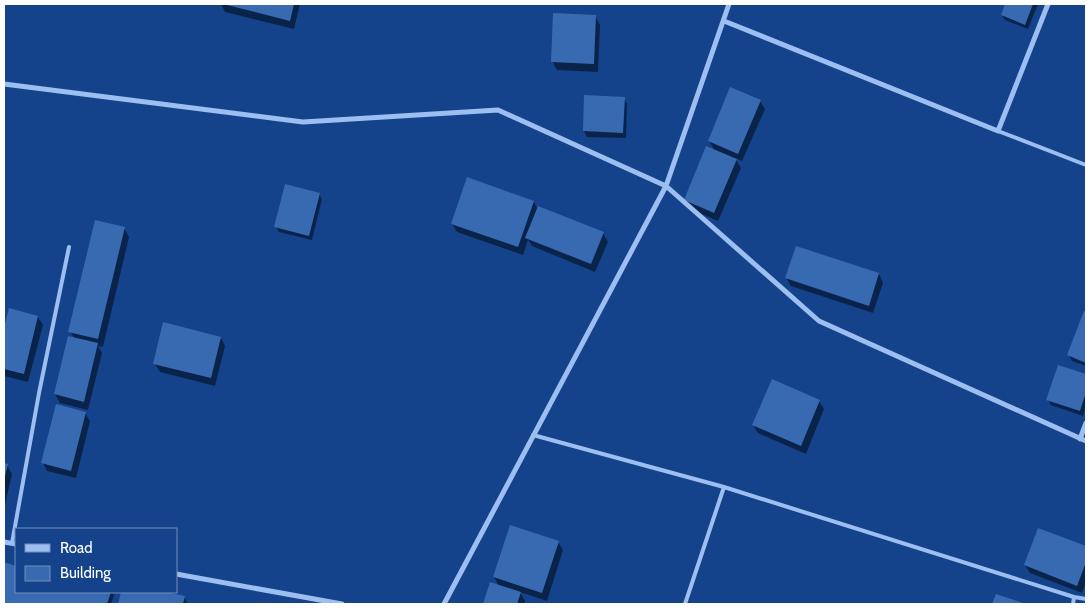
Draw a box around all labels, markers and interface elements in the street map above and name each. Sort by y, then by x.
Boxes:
legend [15,528,178,593]
text: Road [60,539,93,557]
text: Building [60,564,111,582]

